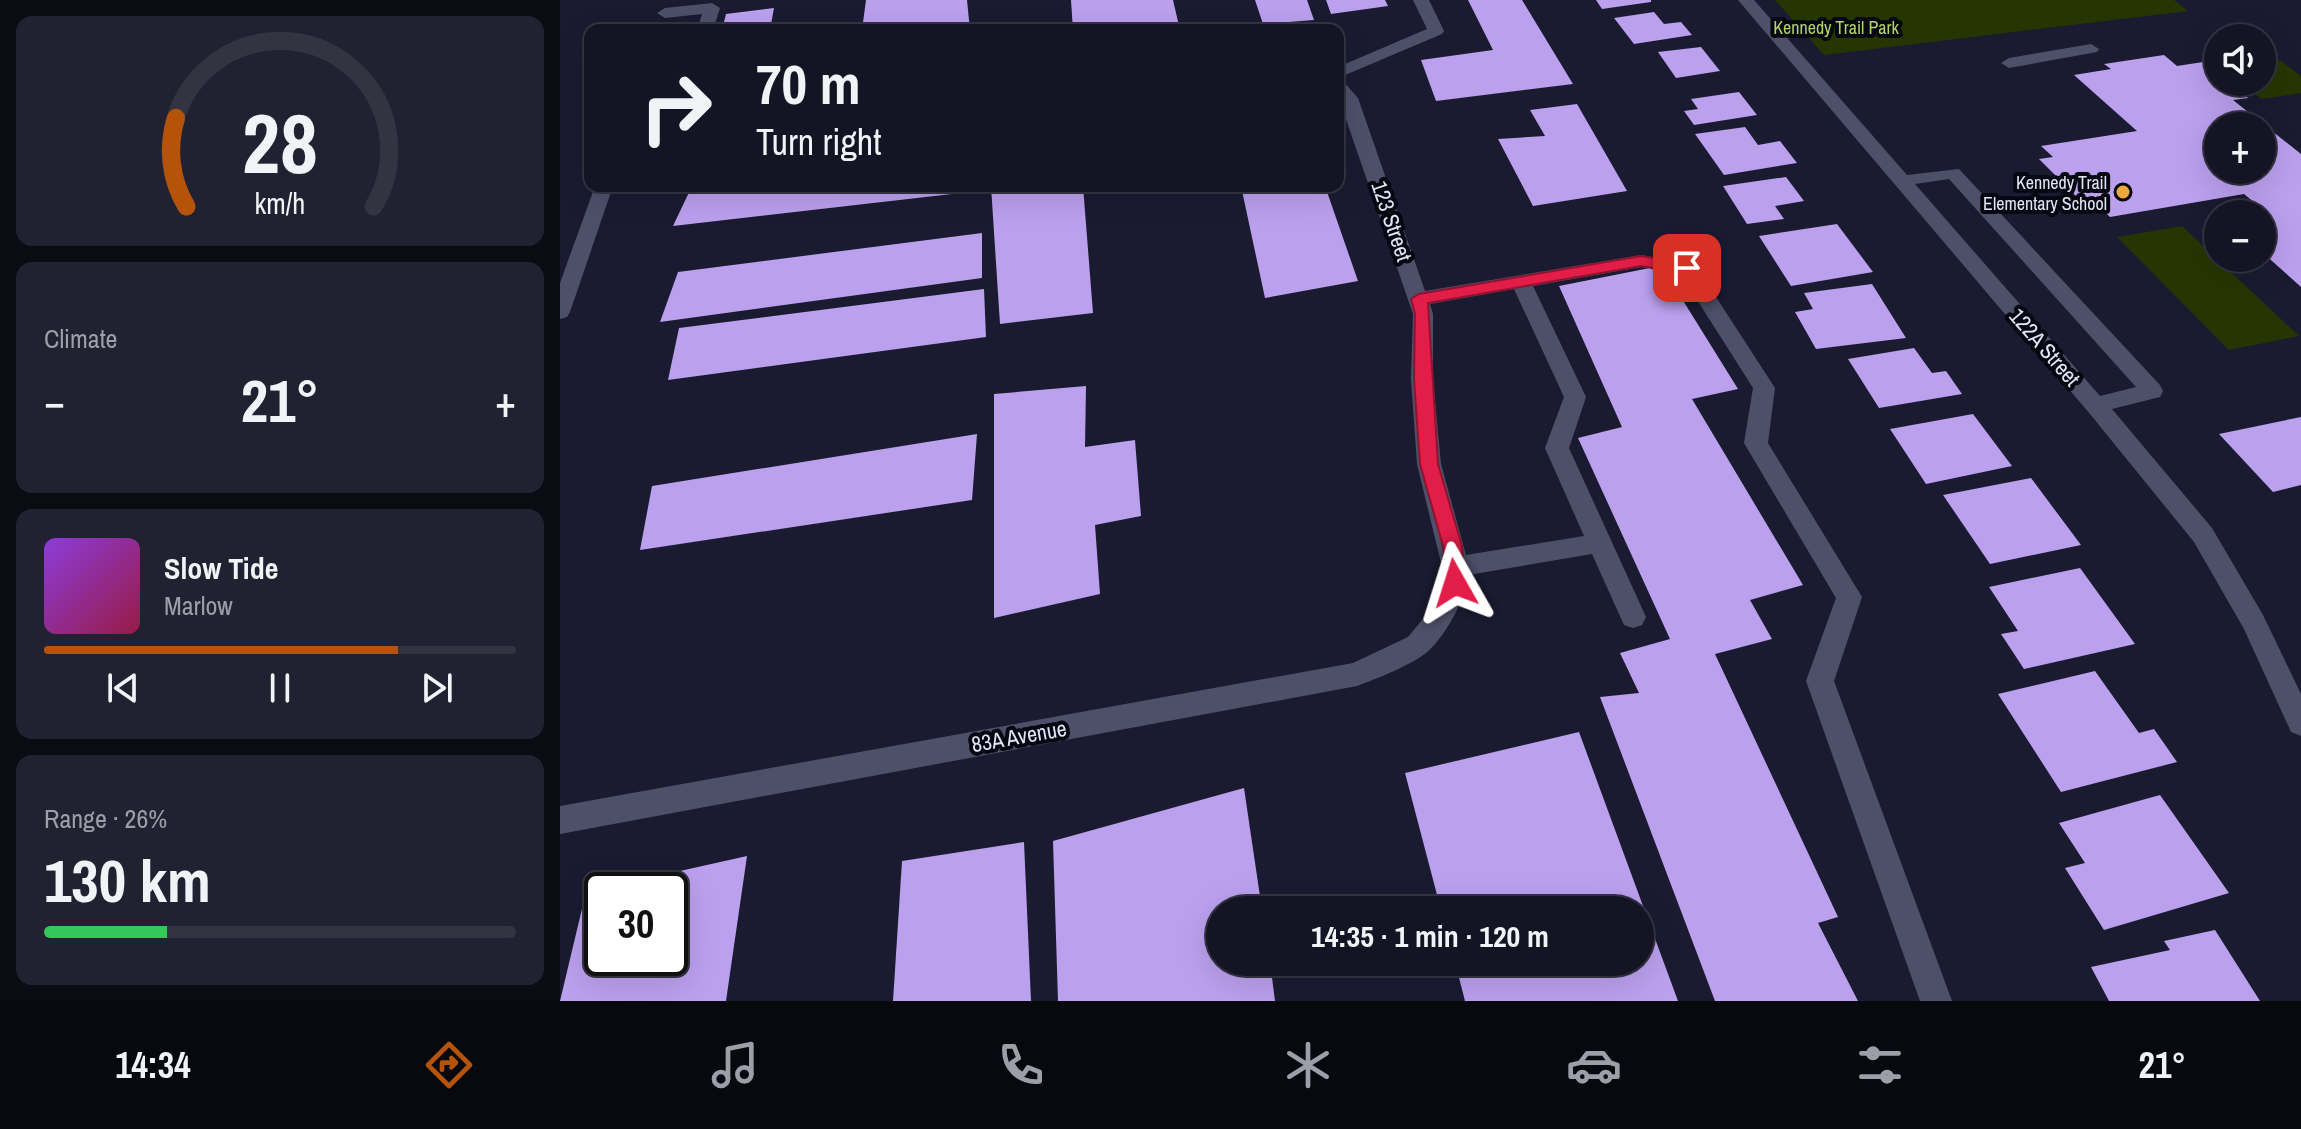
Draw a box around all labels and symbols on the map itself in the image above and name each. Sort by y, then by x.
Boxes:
park label: Kennedy Trail Park [1773,15,1899,40]
place label: Kennedy Trail Elementary School [1983,170,2107,216]
street label: 123 Street [1364,177,1420,265]
marker: Kennedy Trail Elementary School [2114,183,2132,201]
pin [1653,234,1721,302]
street label: 122A Street [2003,302,2087,392]
position arrow [1413,541,1497,625]
street label: 83A Avenue [969,713,1069,759]
speed limit sign: 30 [584,872,688,976]

